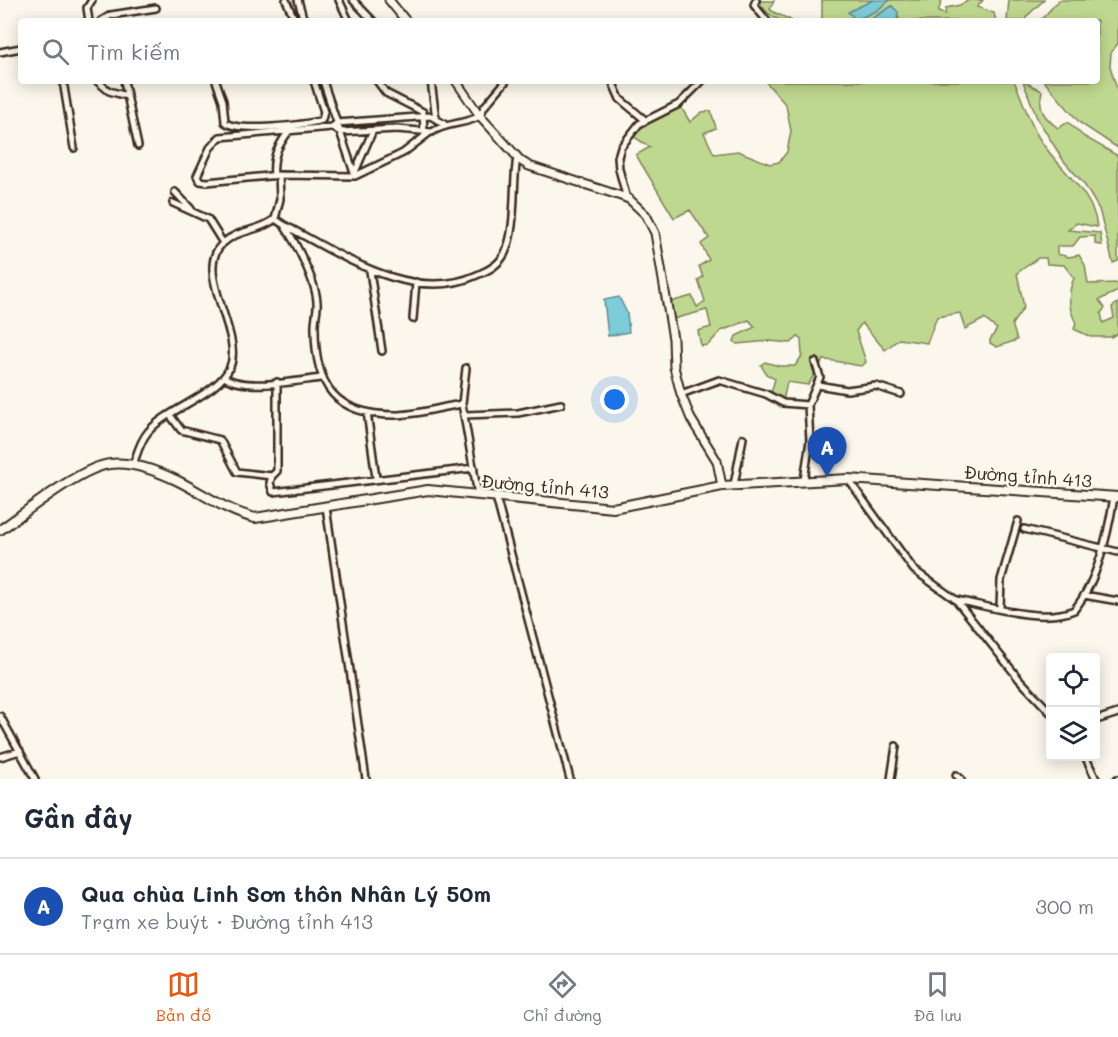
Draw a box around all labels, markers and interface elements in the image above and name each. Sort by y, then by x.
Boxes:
search box [18,18,1100,84]
icon: search [39,35,72,68]
text: Tìm kiếm [87,37,180,66]
your location [600,385,629,414]
pin: A [808,428,846,477]
street label: Đường tỉnh 413 [963,460,1093,492]
street label: Đường tỉnh 413 [480,468,610,504]
map controls [1046,653,1100,761]
button: locate [1046,653,1100,707]
button: layers [1046,707,1100,761]
text: Gần đây [24,801,133,835]
text: Qua chùa Linh Sơn thôn Nhân Lý 50m [81,879,491,908]
text: A [37,893,50,919]
text: 300 m [1035,893,1094,919]
text: Trạm xe buýt · Đường tỉnh 413 [81,908,373,934]
tab: Bản đồ [156,968,211,1025]
tab: Chỉ đường [523,968,602,1025]
tab: Đã lưu [914,968,962,1025]

